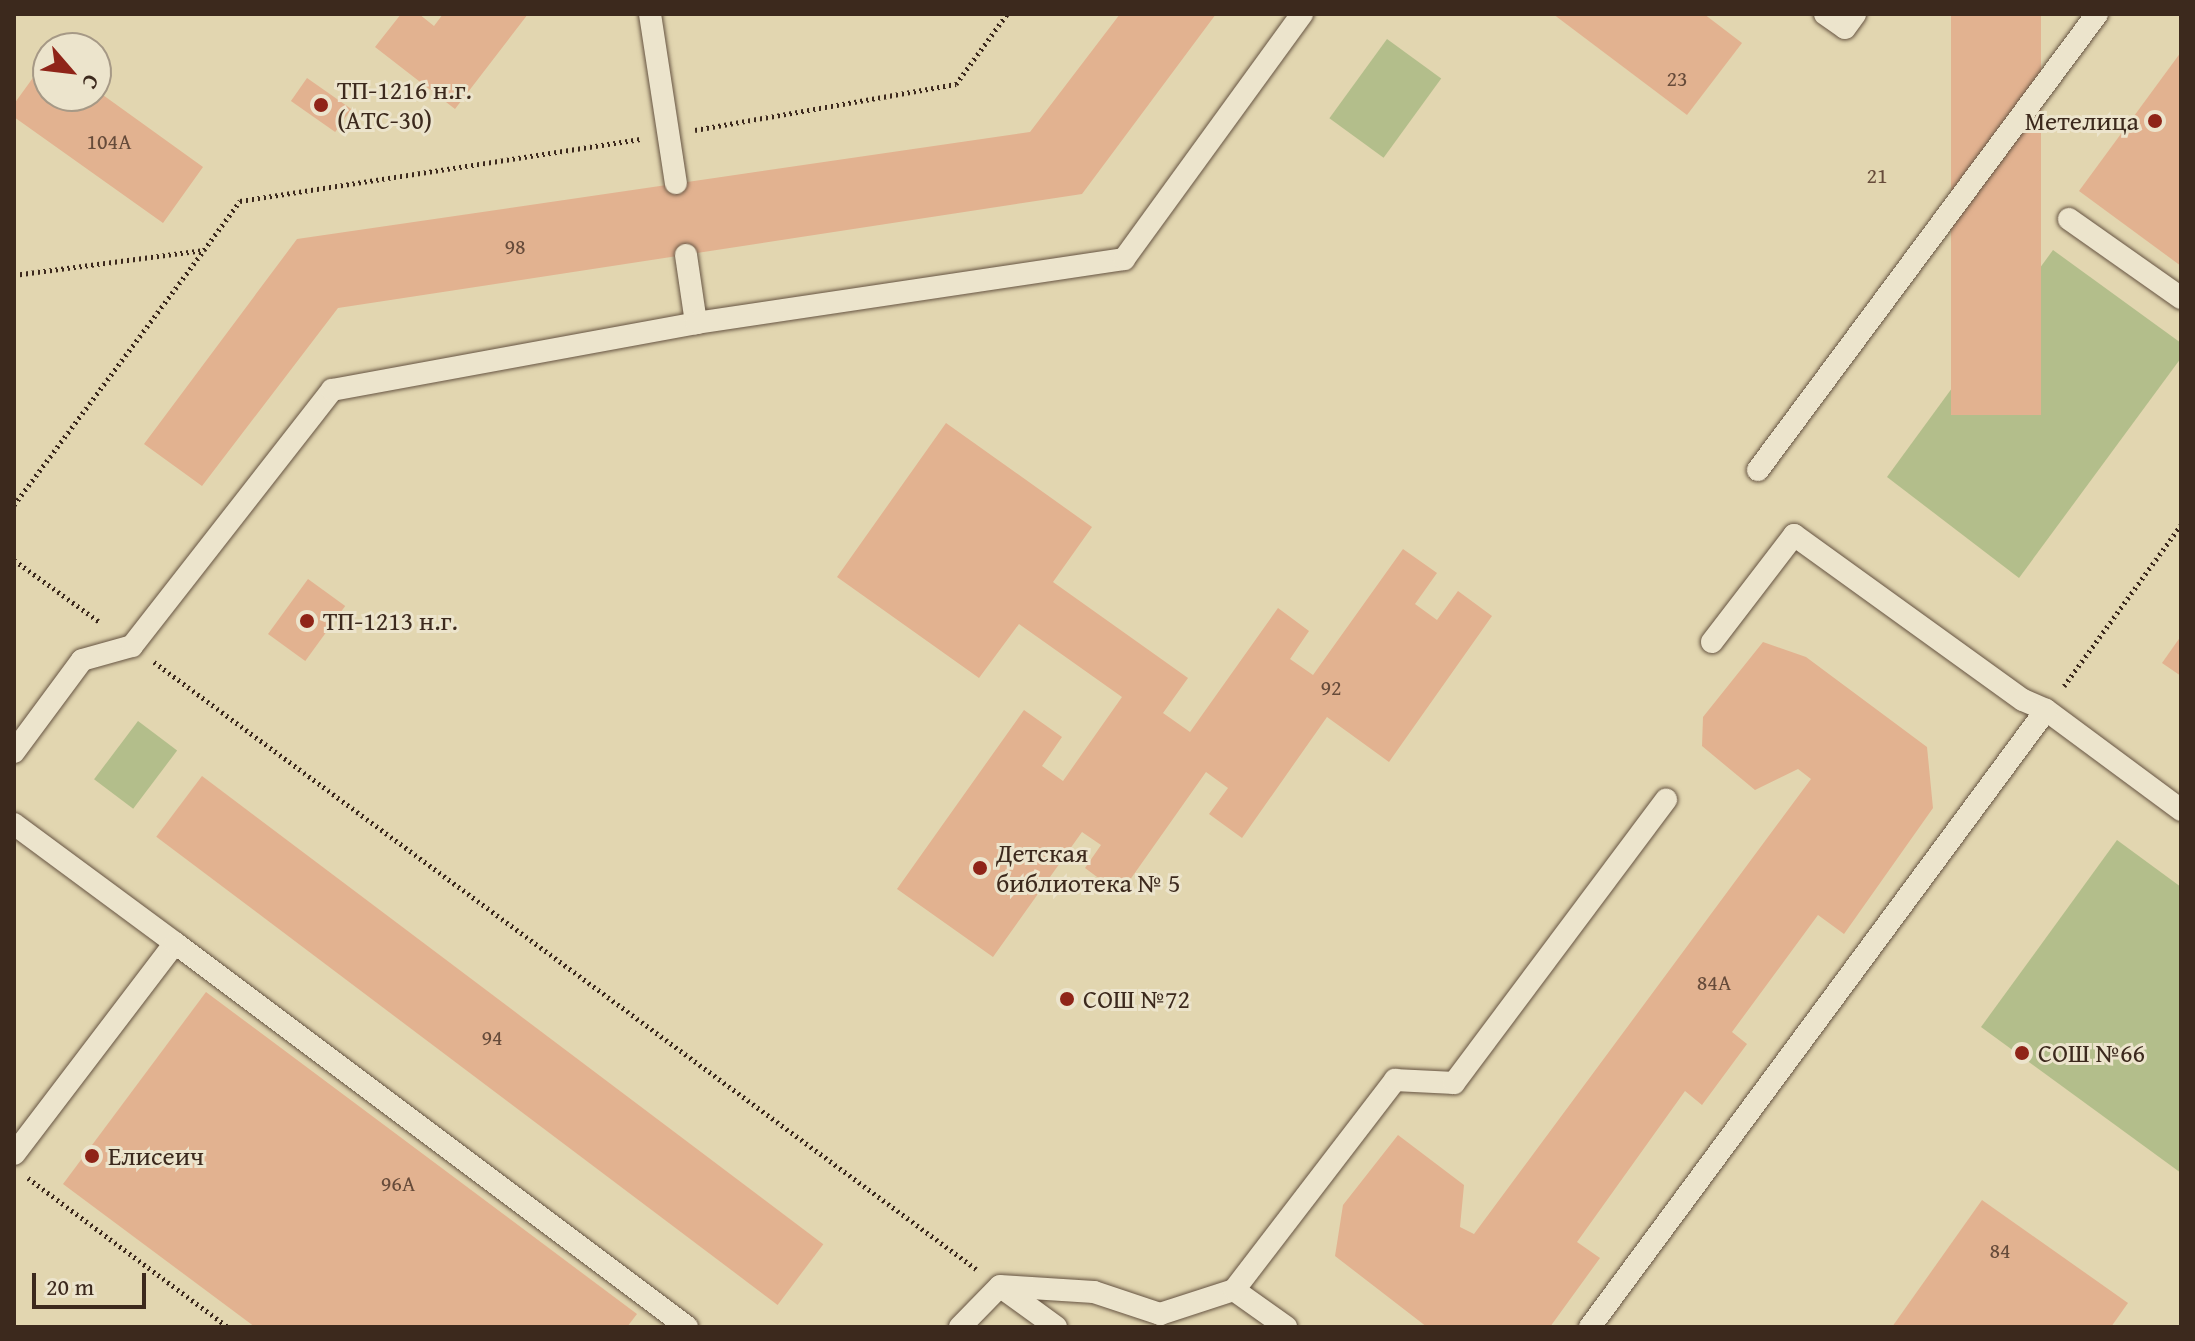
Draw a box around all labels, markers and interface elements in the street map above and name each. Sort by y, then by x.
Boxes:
north arrow [32,32,112,112]
house number: 23 [1666,66,1688,92]
text: С [74,69,108,95]
place label: ТП-1216 н.г. (АТС-30) [337,74,472,136]
marker: ТП-1216 н.г. (АТС-30) [312,96,330,114]
place label: Метелица [2025,105,2139,137]
marker: Метелица [2146,112,2164,130]
house number: 104А [86,129,132,155]
house number: 21 [1866,163,1888,189]
house number: 98 [504,234,526,260]
place label: ТП-1213 н.г. [323,605,458,637]
marker: ТП-1213 н.г. [298,612,316,630]
house number: 92 [1320,675,1342,701]
place label: Детская библиотека № 5 [996,837,1180,898]
marker: Детская библиотека № 5 [971,859,989,877]
house number: 84А [1697,970,1731,996]
place label: СОШ №72 [1083,983,1190,1015]
marker: СОШ №72 [1058,990,1076,1008]
house number: 94 [481,1025,503,1051]
place label: СОШ №66 [2038,1037,2145,1069]
marker: СОШ №66 [2013,1044,2031,1062]
place label: Елисеич [108,1140,204,1172]
marker: Елисеич [83,1147,101,1165]
house number: 96А [381,1171,415,1197]
house number: 84 [1989,1238,2011,1264]
scale bar [36,1257,150,1307]
text: 20 m [46,1269,94,1304]

